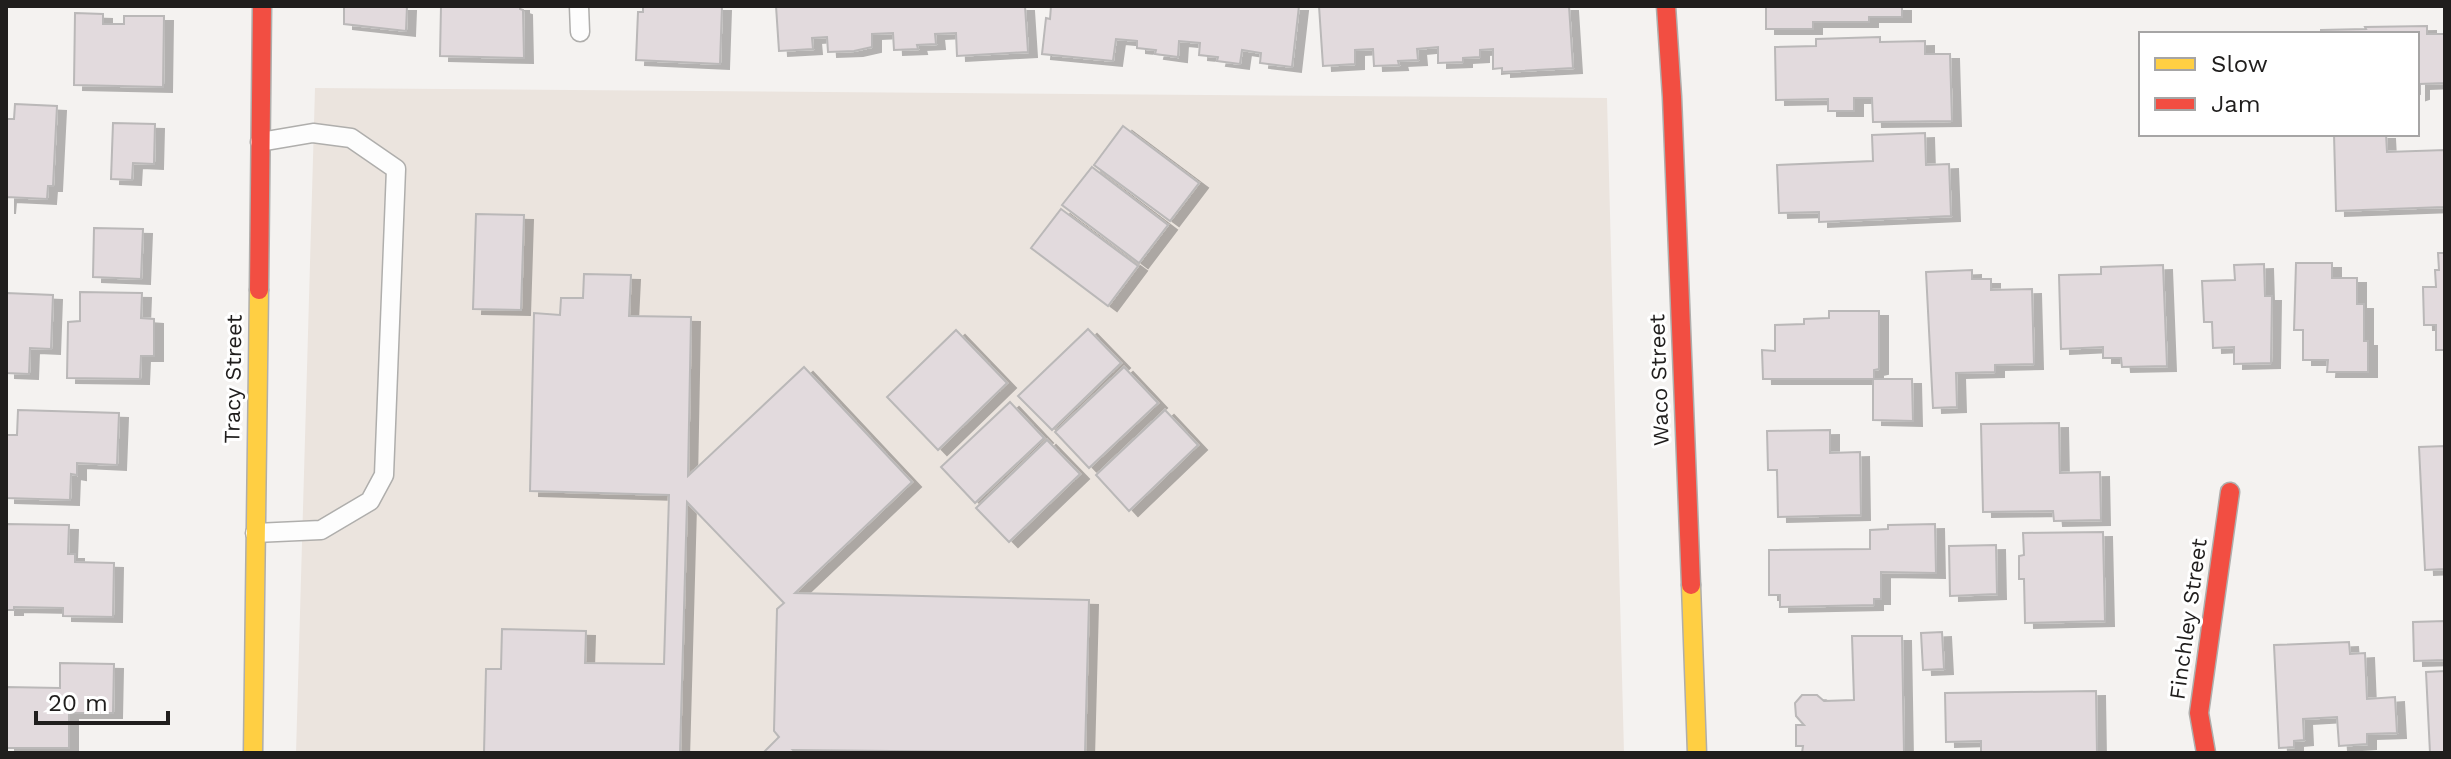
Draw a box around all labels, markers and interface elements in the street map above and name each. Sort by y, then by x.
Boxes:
legend [2139,32,2419,136]
text: Slow [2211,50,2268,78]
text: Jam [2211,90,2261,118]
street label: Tracy Street [219,314,247,444]
street label: Waco Street [1644,314,1674,446]
street label: Finchley Street [2164,537,2212,701]
scale bar [36,675,168,725]
text: 20 m [48,689,108,717]

